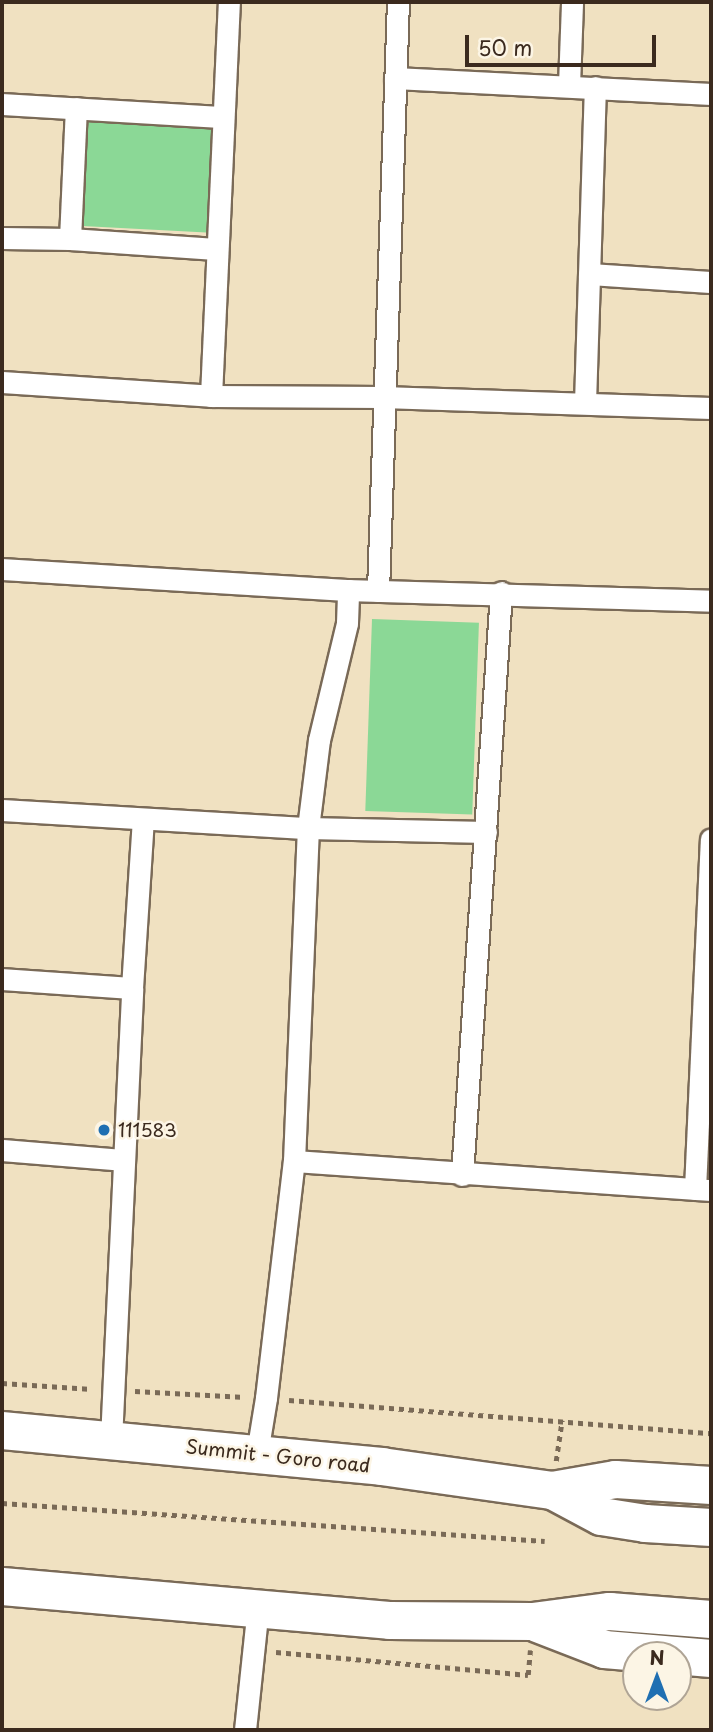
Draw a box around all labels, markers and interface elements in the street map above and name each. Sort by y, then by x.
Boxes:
scale bar [468,21,659,65]
text: 50 m [478,31,532,63]
place label: 111583 [118,1119,177,1141]
marker: 111583 [96,1122,112,1138]
street label: Summit - Goro road [184,1435,372,1477]
north arrow [622,1641,692,1711]
text: N [649,1643,665,1671]

